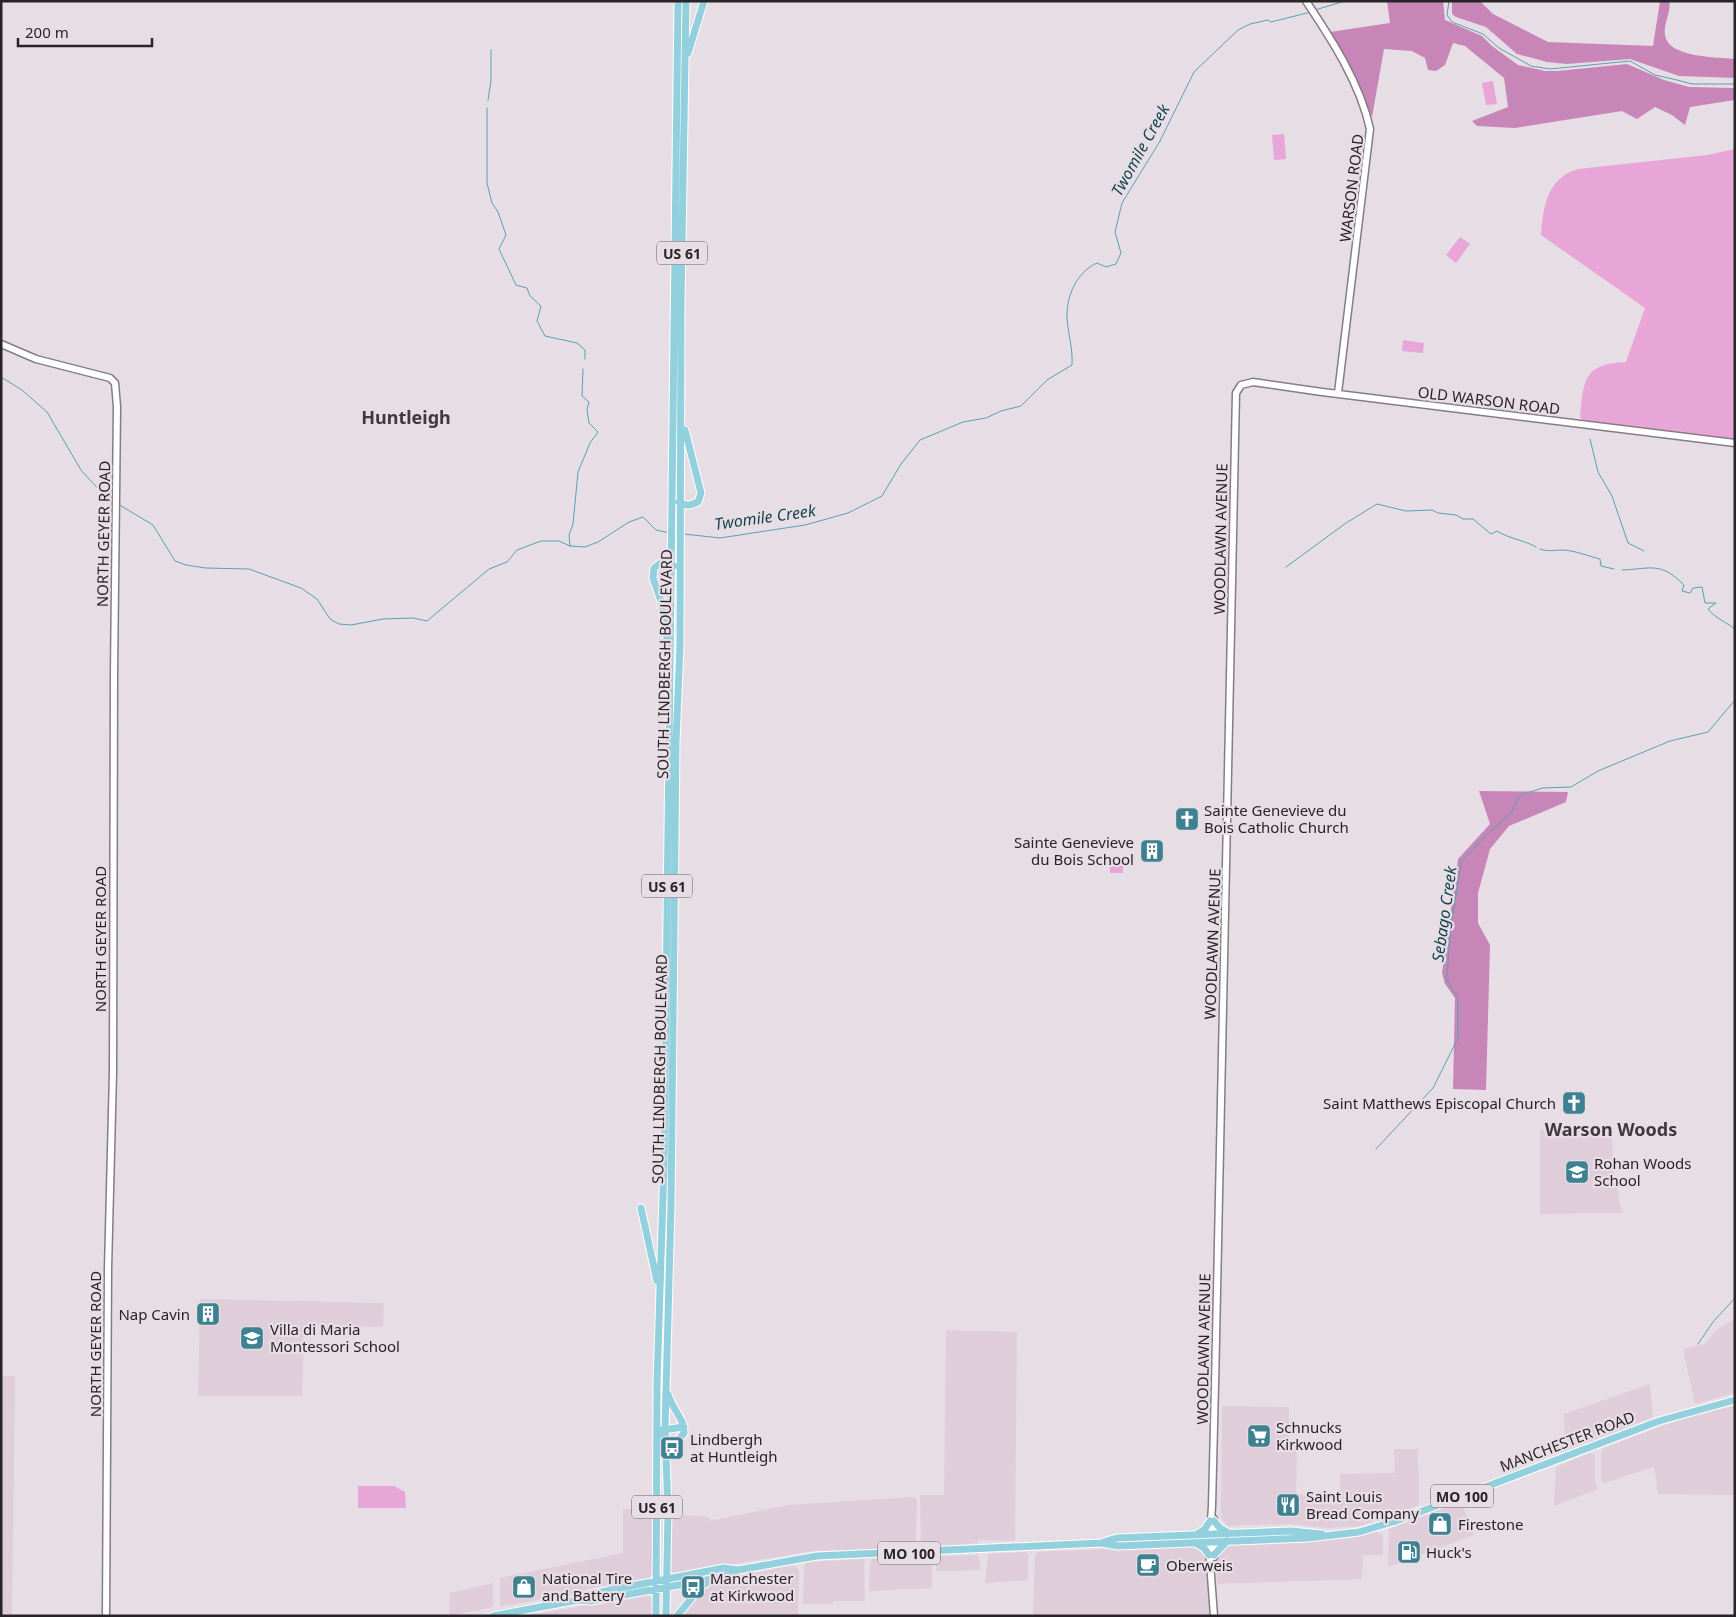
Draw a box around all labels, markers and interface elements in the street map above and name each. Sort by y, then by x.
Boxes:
scale bar [18,15,151,47]
text: 200 m [25,22,69,42]
water label: Twomile Creek [1106,99,1175,200]
street label: WARSON ROAD [1334,133,1368,243]
road number: US 61 [657,242,707,264]
street label: OLD WARSON ROAD [1417,381,1561,419]
district label: Huntleigh [361,405,451,429]
street label: NORTH GEYER ROAD [92,461,114,607]
street label: WOODLAWN AVENUE [1209,463,1231,615]
water label: Twomile Creek [713,499,818,535]
street label: SOUTH LINDBERGH BOULEVARD [652,549,676,779]
place label: Sainte Genevieve du Bois Catholic Church [1204,800,1349,837]
church icon: Sainte Genevieve du Bois Catholic Church [1174,806,1200,832]
place label: Sainte Genevieve du Bois School [1014,832,1134,869]
building icon: Sainte Genevieve du Bois School [1139,838,1165,864]
water label: Sebago Creek [1426,864,1462,963]
street label: NORTH GEYER ROAD [90,866,110,1012]
street label: WOODLAWN AVENUE [1199,868,1225,1020]
road number: US 61 [642,874,692,898]
street label: SOUTH LINDBERGH BOULEVARD [647,954,671,1184]
church icon: Saint Matthews Episcopal Church [1561,1090,1587,1116]
place label: Saint Matthews Episcopal Church [1323,1093,1556,1113]
district label: Warson Woods [1545,1117,1677,1141]
place label: Rohan Woods School [1594,1153,1691,1190]
school or university icon: Rohan Woods School [1564,1159,1590,1185]
street label: NORTH GEYER ROAD [85,1271,105,1417]
street label: WOODLAWN AVENUE [1192,1273,1214,1425]
building icon: Nap Cavin [195,1301,221,1327]
place label: Nap Cavin [118,1304,190,1324]
place label: Villa di Maria Montessori School [270,1319,400,1356]
school or university icon: Villa di Maria Montessori School [239,1325,265,1351]
street label: MANCHESTER ROAD [1497,1406,1637,1476]
place label: Schnucks Kirkwood [1276,1417,1343,1454]
supermarket icon: Schnucks Kirkwood [1246,1423,1272,1449]
place label: Lindbergh at Huntleigh [690,1429,778,1466]
bus stop icon: Lindbergh at Huntleigh [659,1435,685,1461]
road number: MO 100 [1431,1484,1493,1508]
place label: Saint Louis Bread Company [1306,1486,1419,1523]
restaurant icon: Saint Louis Bread Company [1275,1492,1301,1518]
road number: US 61 [632,1495,682,1518]
shop icon: Firestone [1427,1511,1453,1537]
place label: Firestone [1458,1514,1523,1534]
fuel station icon: Huck's [1396,1539,1422,1565]
road number: MO 100 [878,1542,940,1565]
place label: Huck's [1426,1542,1472,1562]
cafe icon: Oberweis [1135,1552,1161,1578]
place label: Oberweis [1166,1555,1233,1575]
place label: National Tire and Battery [542,1568,632,1605]
place label: Manchester at Kirkwood [710,1568,794,1605]
shop icon: National Tire and Battery [511,1574,537,1600]
bus stop icon: Manchester at Kirkwood [680,1574,706,1600]

